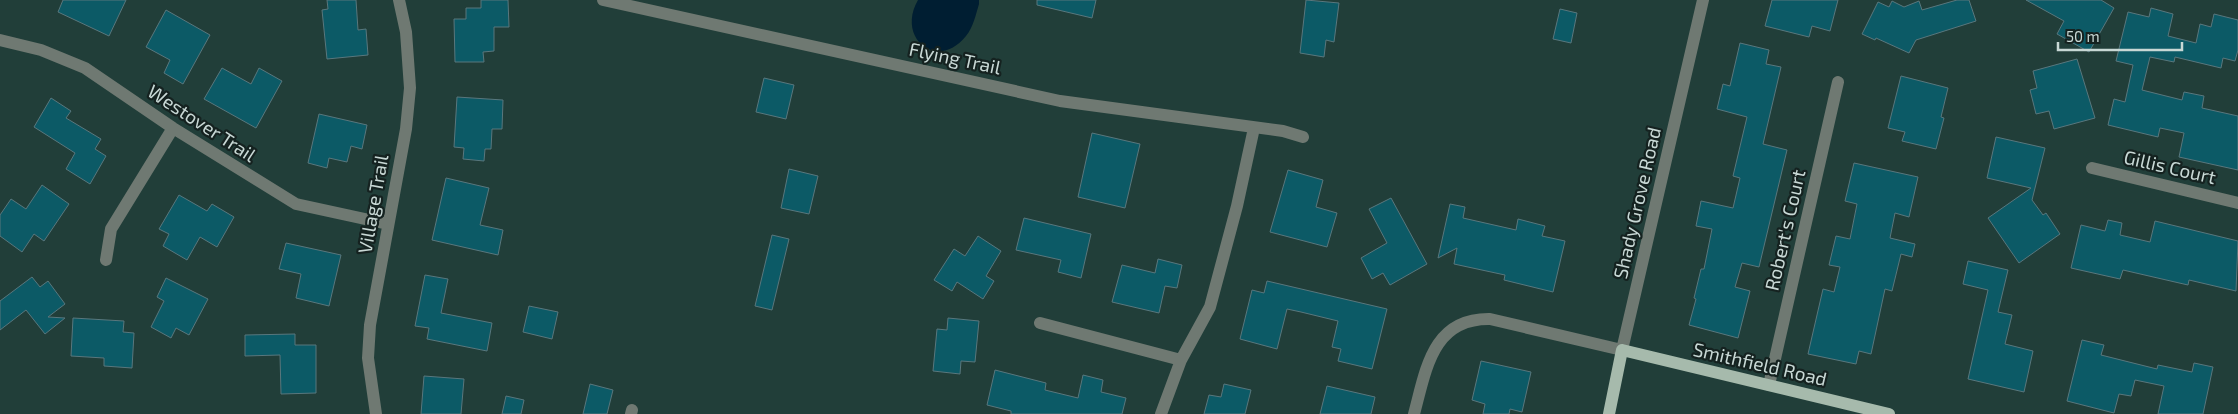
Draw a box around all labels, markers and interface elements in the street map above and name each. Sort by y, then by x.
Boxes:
scale bar [2058,20,2182,52]
text: 50 m [2066,27,2100,45]
street label: Flying Trail [907,37,1003,79]
street label: Westover Trail [144,79,261,166]
street label: Shady Grove Road [1608,125,1665,281]
street label: Gillis Court [2122,145,2218,188]
street label: Village Trail [352,152,393,255]
street label: Robert's Court [1759,167,1810,293]
street label: Smithfield Road [1691,337,1829,390]

